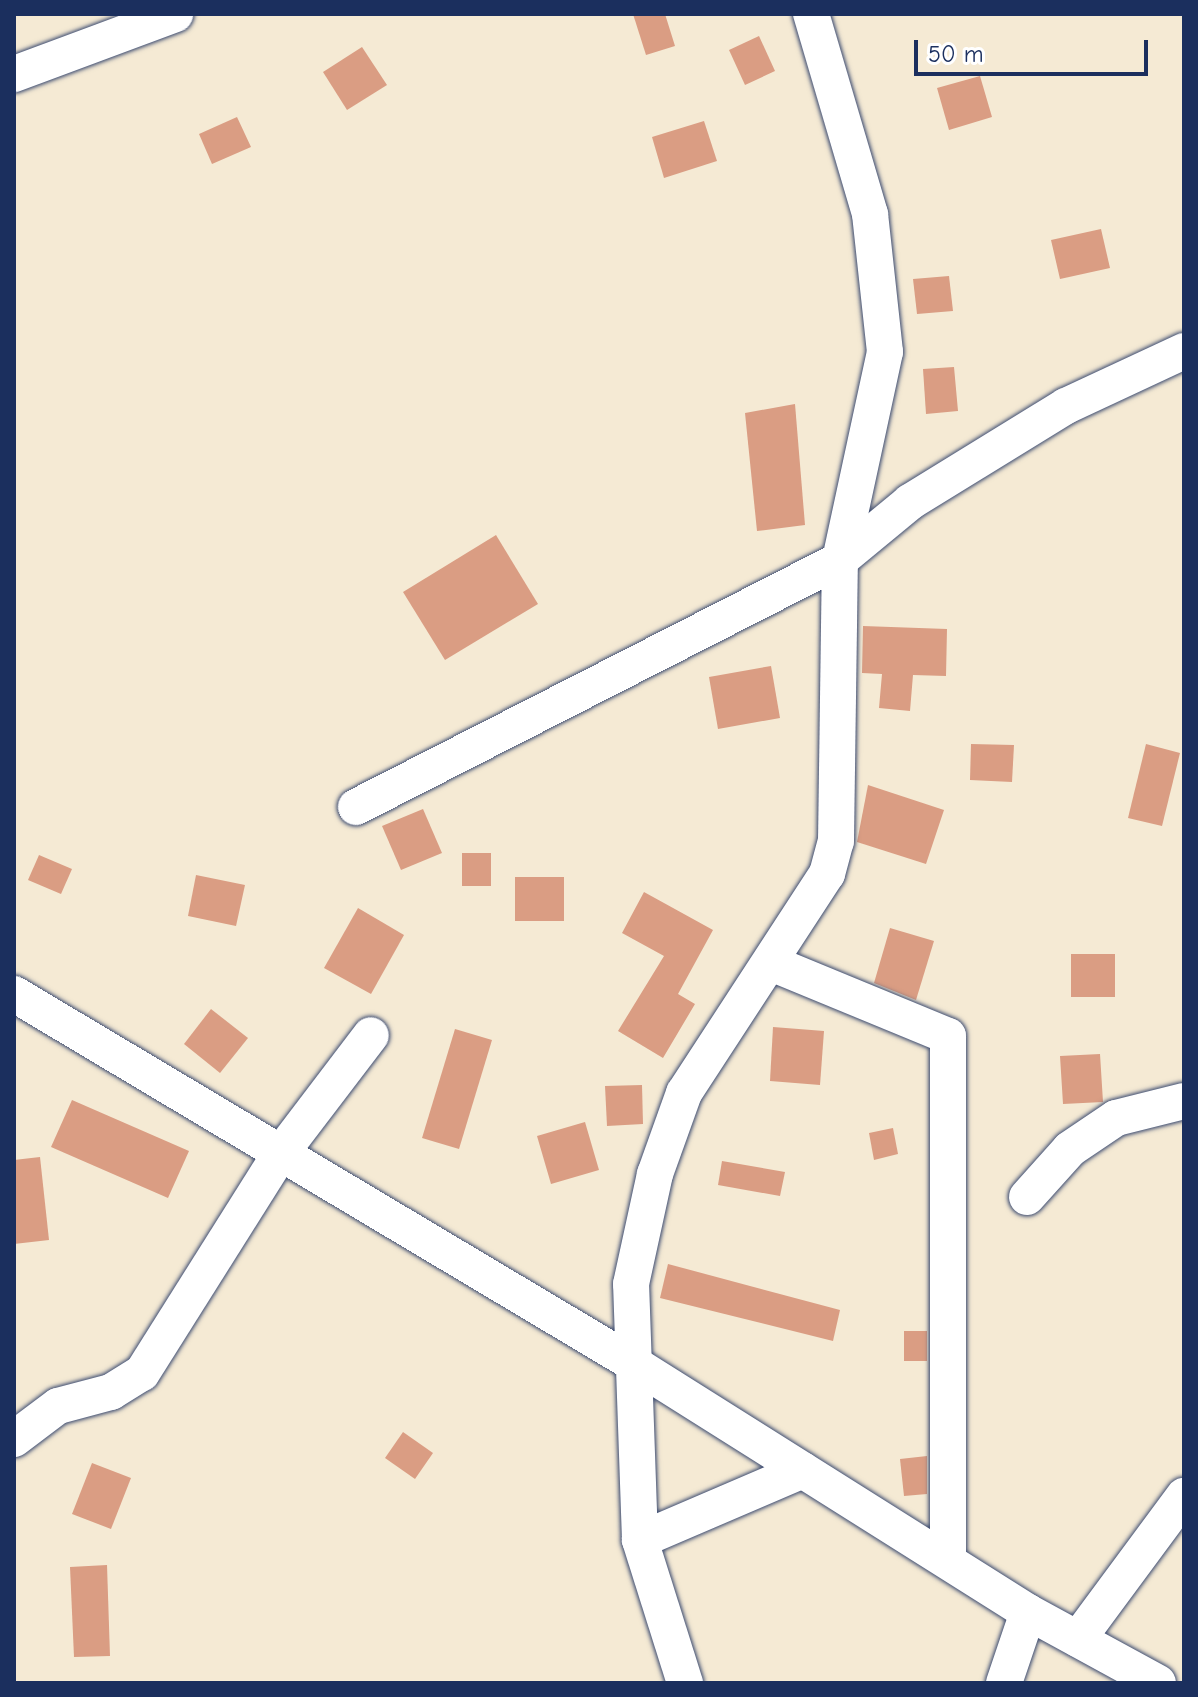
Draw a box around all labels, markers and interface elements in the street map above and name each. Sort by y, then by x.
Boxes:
scale bar [918,24,1152,74]
text: 50 m [928,40,984,68]

